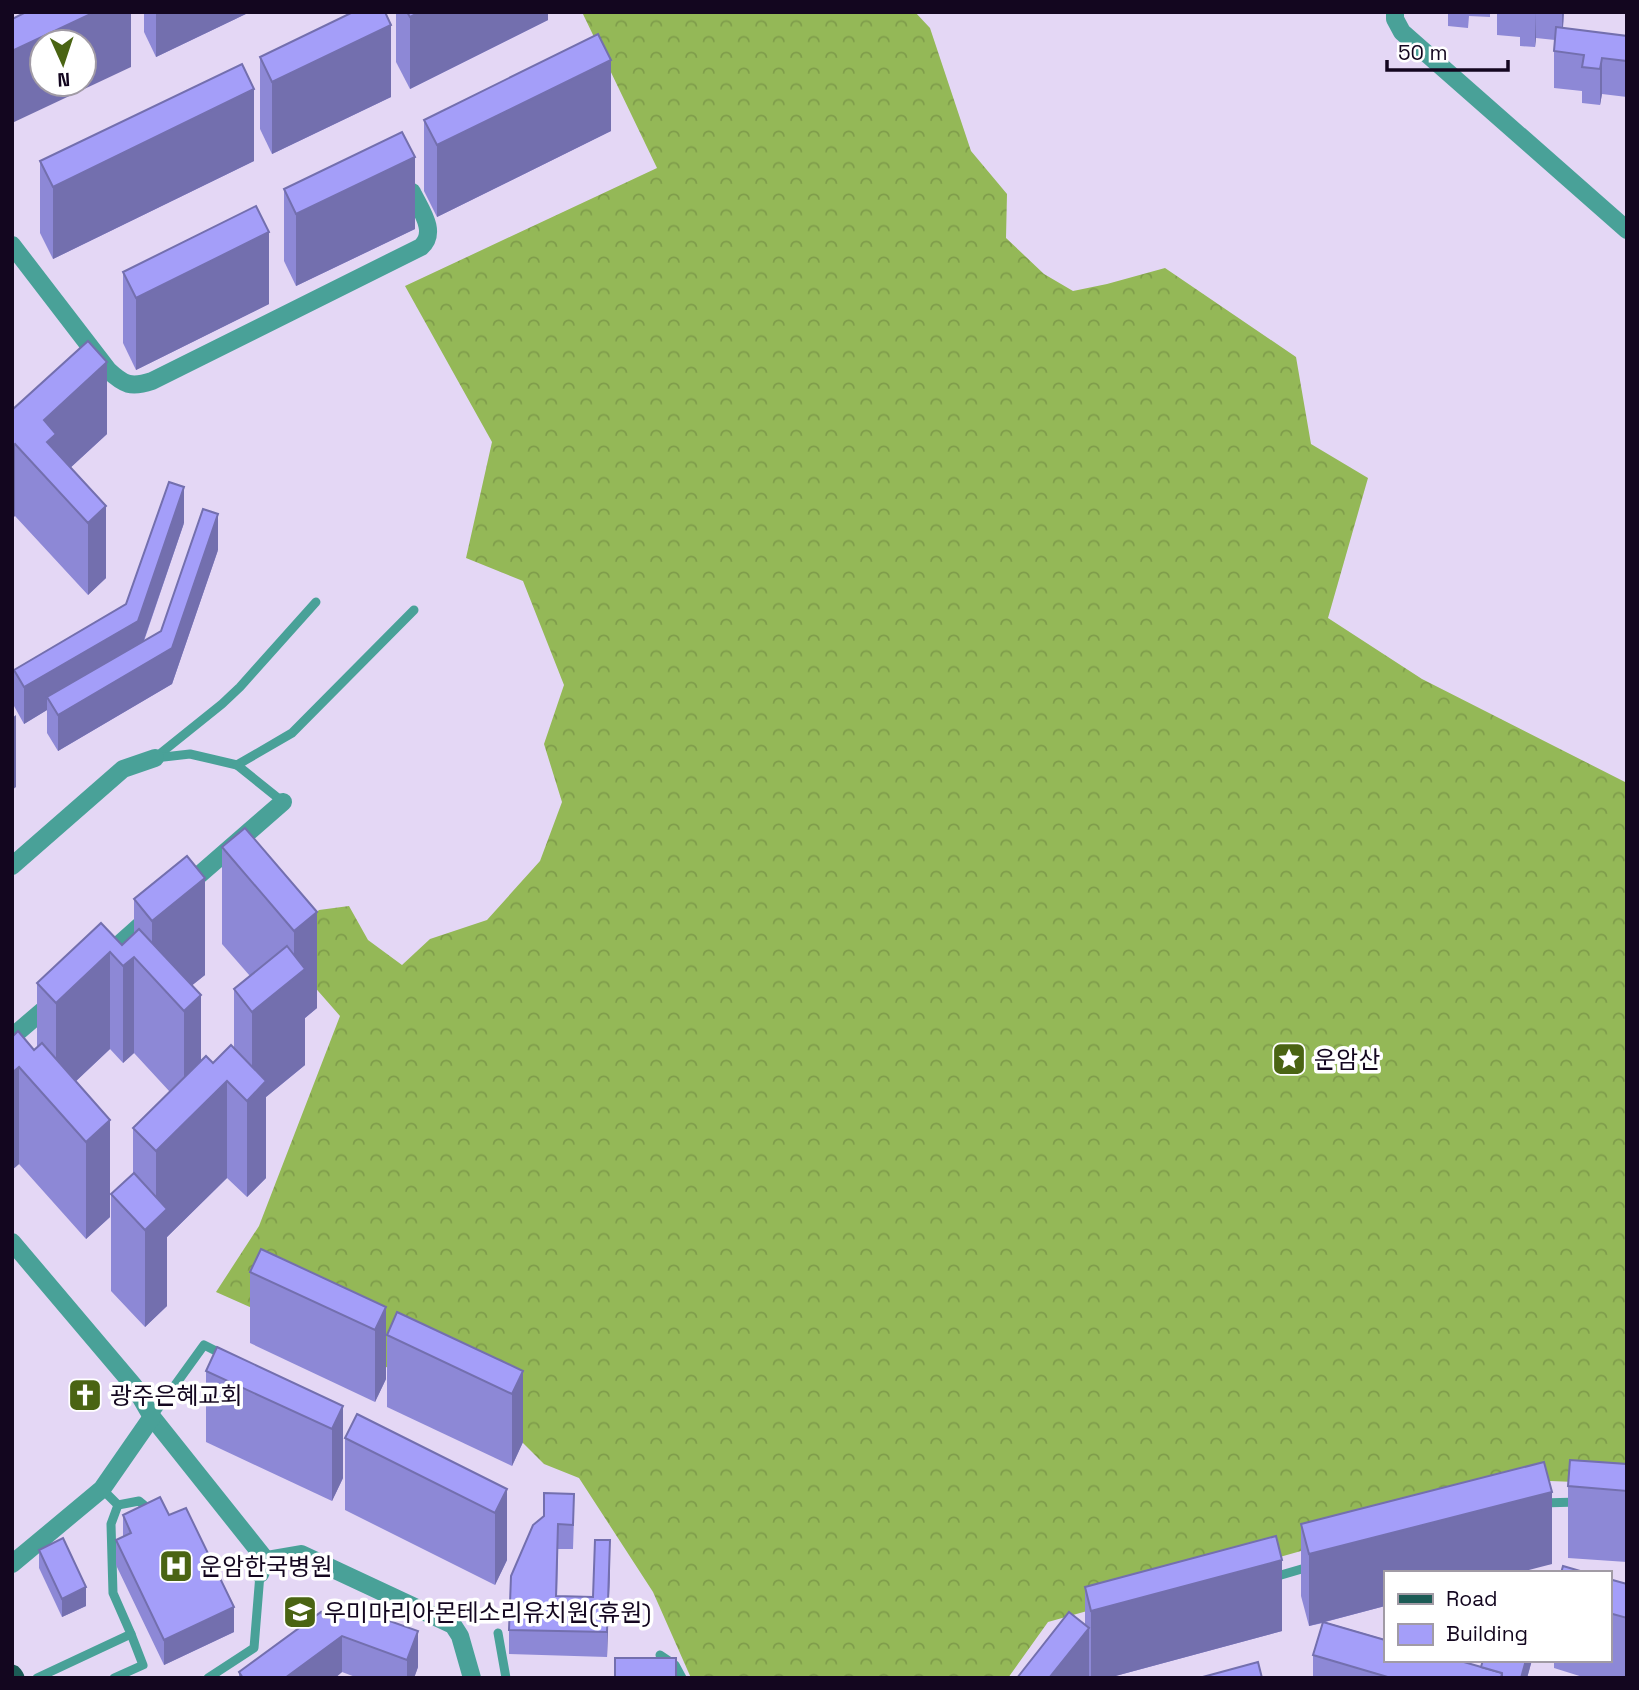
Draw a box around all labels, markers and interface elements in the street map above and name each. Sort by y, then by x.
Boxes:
north arrow [28,28,98,98]
scale bar [1387,28,1508,72]
text: 50 m [1398,39,1448,66]
text: N [57,67,71,92]
place icon: 운암산 [1270,1040,1308,1078]
place label: 운암산 [1314,1044,1380,1075]
church icon: 광주은혜교회 [66,1376,104,1414]
place label: 광주은혜교회 [110,1380,242,1411]
hospital icon: 운암한국병원 [157,1547,195,1585]
place label: 운암한국병원 [200,1551,332,1582]
legend [1384,1571,1611,1662]
text: Road [1446,1585,1498,1612]
school or university icon: 우미마리아몬테소리유치원(휴원) [281,1593,319,1631]
place label: 우미마리아몬테소리유치원(휴원) [324,1597,651,1628]
text: Building [1446,1620,1528,1647]

